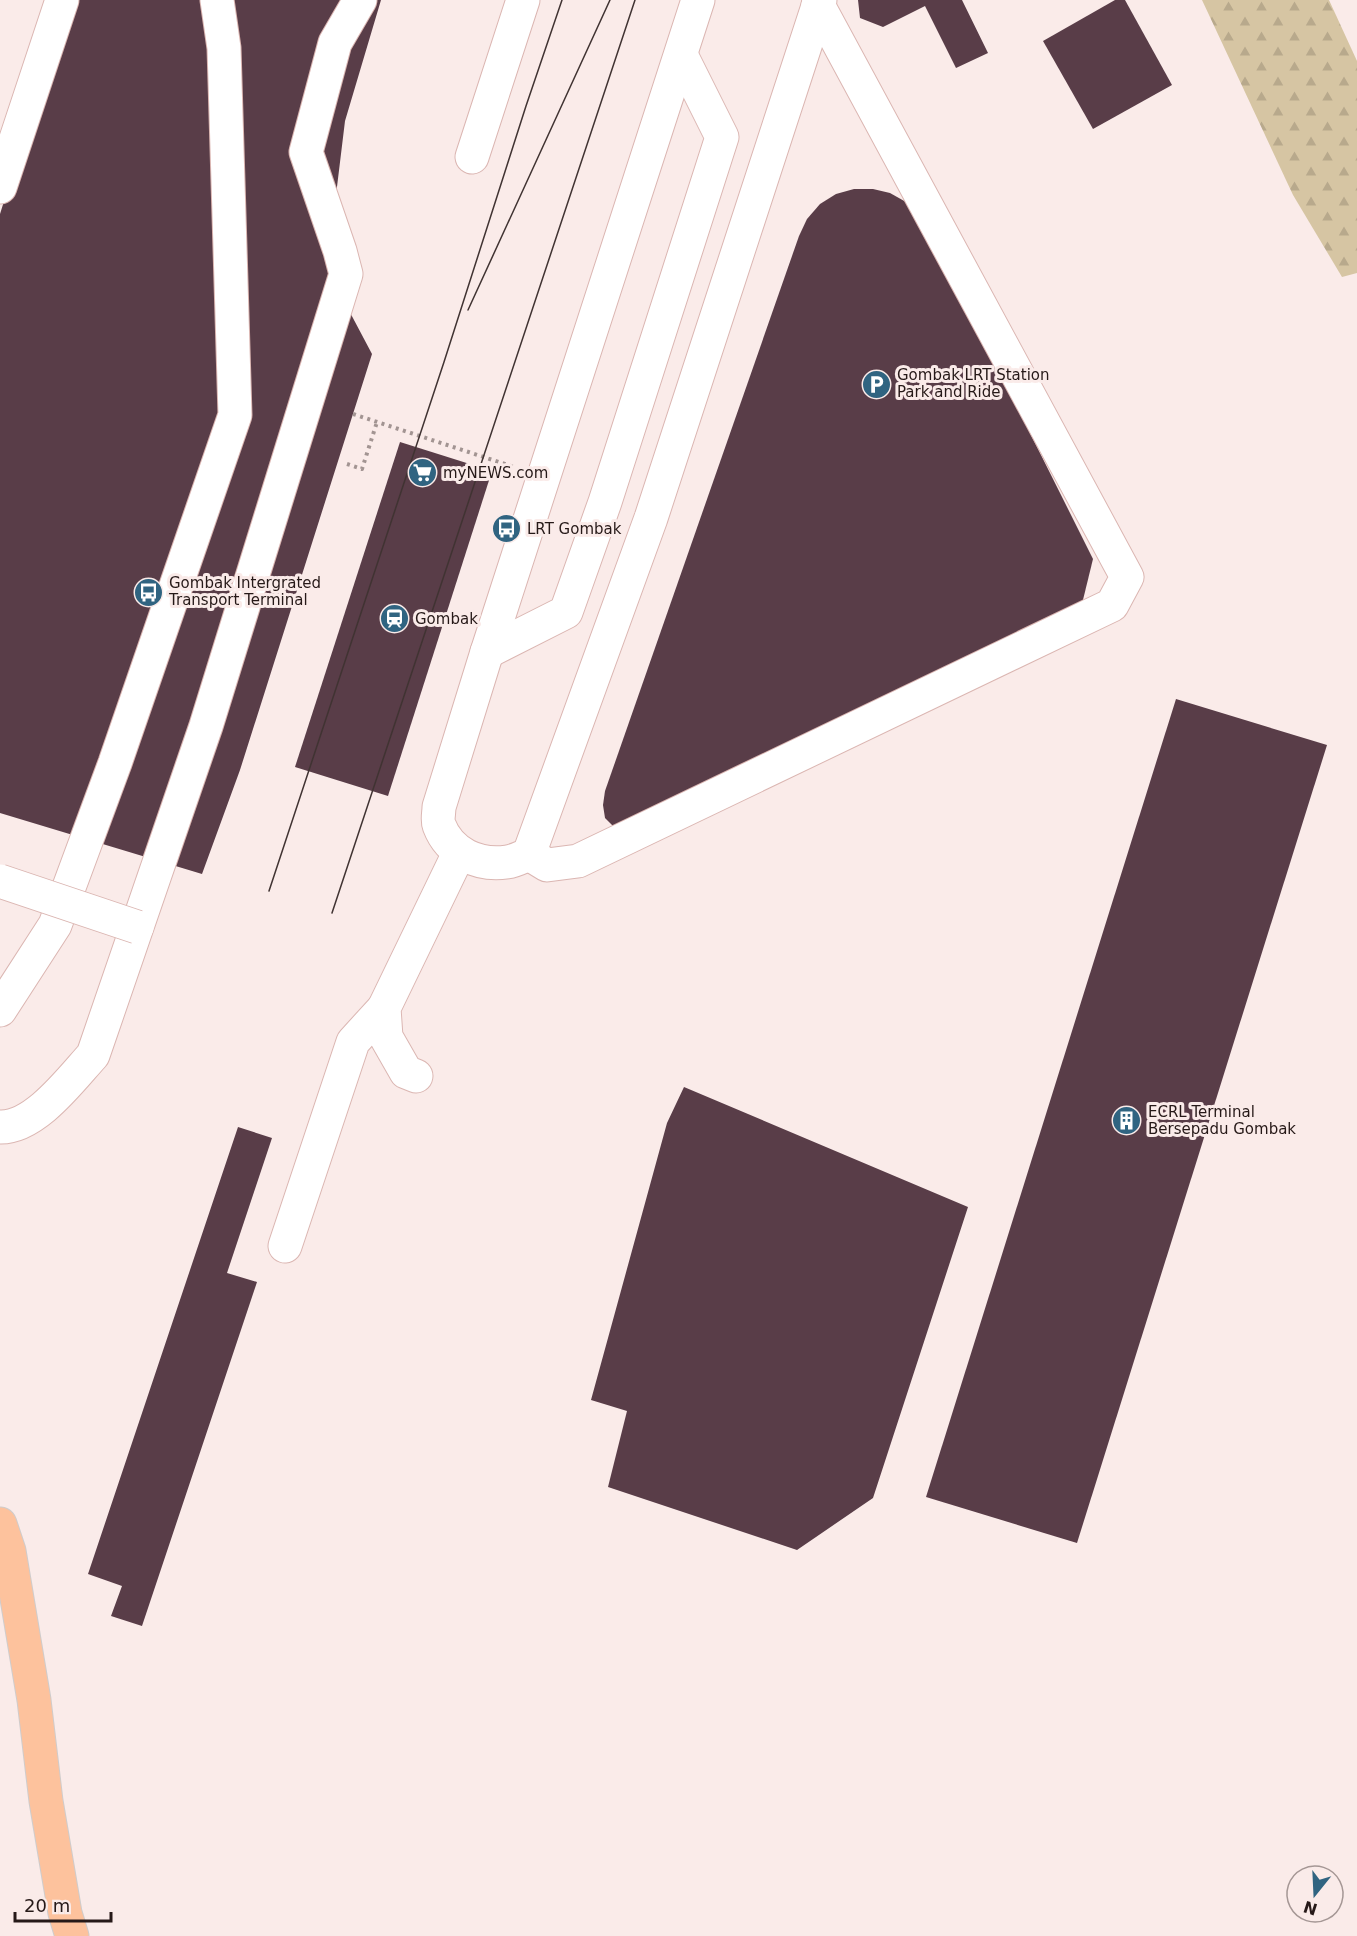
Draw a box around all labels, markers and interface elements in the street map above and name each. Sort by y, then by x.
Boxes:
place label: Gombak LRT Station Park and Ride [897,366,1050,401]
parking icon: Gombak LRT Station Park and Ride [860,368,892,400]
supermarket icon: myNEWS.com [406,457,438,489]
place label: myNEWS.com [443,464,548,482]
bus stop icon: LRT Gombak [490,513,522,545]
place label: LRT Gombak [527,520,622,538]
place label: Gombak Intergrated Transport Terminal [168,574,321,609]
bus stop icon: Gombak Intergrated Transport Terminal [132,576,164,608]
station icon: Gombak [378,603,410,635]
place label: Gombak [415,610,478,628]
place label: ECRL Terminal Bersepadu Gombak [1148,1103,1296,1138]
building icon: ECRL Terminal Bersepadu Gombak [1111,1105,1143,1137]
north arrow [1285,1864,1345,1924]
scale bar [15,1885,111,1923]
text: 20 m [24,1895,70,1916]
text: N [1301,1897,1320,1919]

